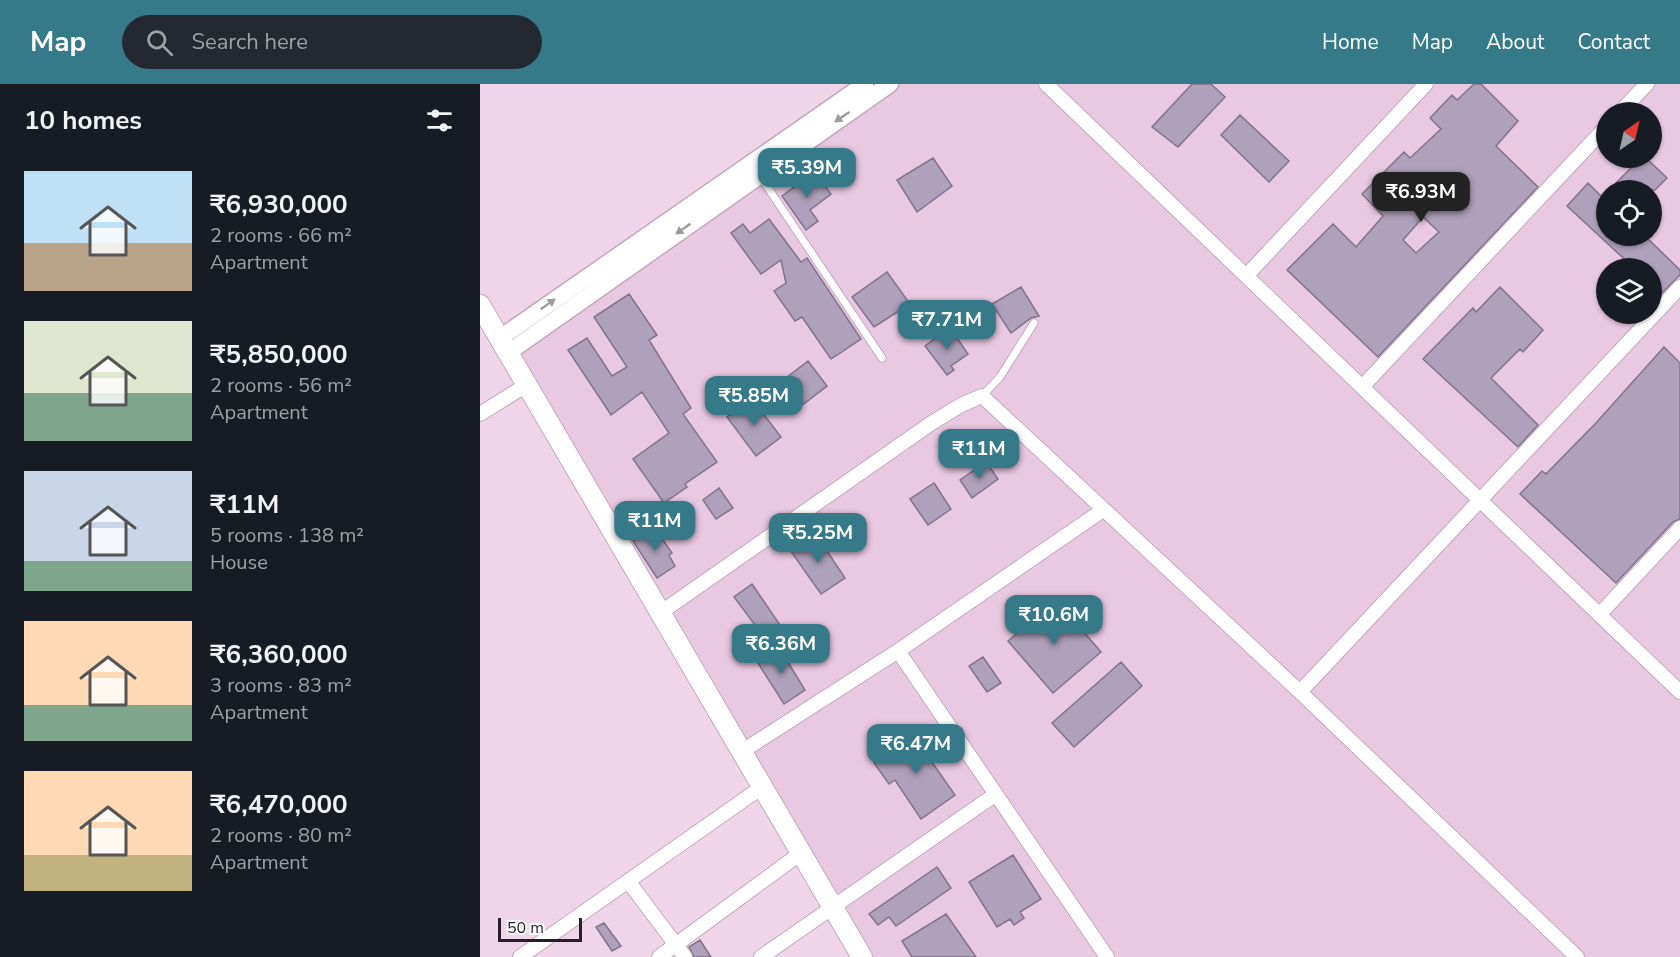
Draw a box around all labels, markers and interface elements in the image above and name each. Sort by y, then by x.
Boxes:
search box [122,15,542,69]
text: Map [30,23,86,61]
icon: search [143,26,176,59]
text: Search here [191,27,308,57]
text: Home [1322,28,1379,56]
text: Map [1412,28,1453,56]
text: About [1486,28,1544,56]
text: Contact [1577,28,1650,56]
north arrow [1596,102,1662,168]
map controls [1596,102,1662,324]
text: 10 homes [24,103,142,138]
icon: filters [423,104,456,137]
one-way arrow [835,111,851,123]
pin: ₹5.39M [758,148,856,199]
text: ₹5.39M [772,154,842,181]
pin: ₹6.93M [1372,172,1470,223]
text: ₹6.93M [1386,178,1456,205]
button: locate [1596,180,1662,246]
text: ₹6,930,000 [210,187,348,222]
icon: home [72,195,144,267]
text: 2 rooms · 66 m² [210,222,352,249]
one-way arrow [675,223,691,235]
text: Apartment [210,249,308,276]
button: layers [1596,258,1662,324]
one-way arrow [540,299,556,310]
pin: ₹7.71M [898,300,996,351]
text: ₹7.71M [912,306,982,333]
text: ₹5,850,000 [210,337,348,372]
icon: home [72,345,144,417]
text: 2 rooms · 56 m² [210,372,352,399]
pin: ₹5.85M [705,376,803,427]
text: ₹5.85M [719,382,789,409]
text: Apartment [210,399,308,426]
pin: ₹11M [943,429,1015,480]
text: ₹11M [952,435,1006,462]
text: ₹11M [210,487,279,522]
icon: home [72,495,144,567]
pin: ₹11M [619,501,691,552]
text: ₹11M [628,507,682,534]
pin: ₹5.25M [769,513,867,564]
text: ₹5.25M [783,519,853,546]
text: 5 rooms · 138 m² [210,522,364,549]
text: House [210,549,268,576]
pin: ₹10.6M [1005,595,1103,646]
text: ₹10.6M [1019,601,1089,628]
pin: ₹6.36M [732,624,830,675]
text: ₹6.36M [746,630,816,657]
text: ₹6,360,000 [210,637,348,672]
icon: home [72,645,144,717]
text: 3 rooms · 83 m² [210,672,352,699]
text: Apartment [210,699,308,726]
pin: ₹6.47M [867,724,965,775]
text: ₹6.47M [881,730,951,757]
text: ₹6,470,000 [210,787,348,822]
icon: home [72,795,144,867]
text: 2 rooms · 80 m² [210,822,352,849]
text: Apartment [210,849,308,876]
scale bar [498,915,582,942]
text: 50 m [507,917,544,939]

